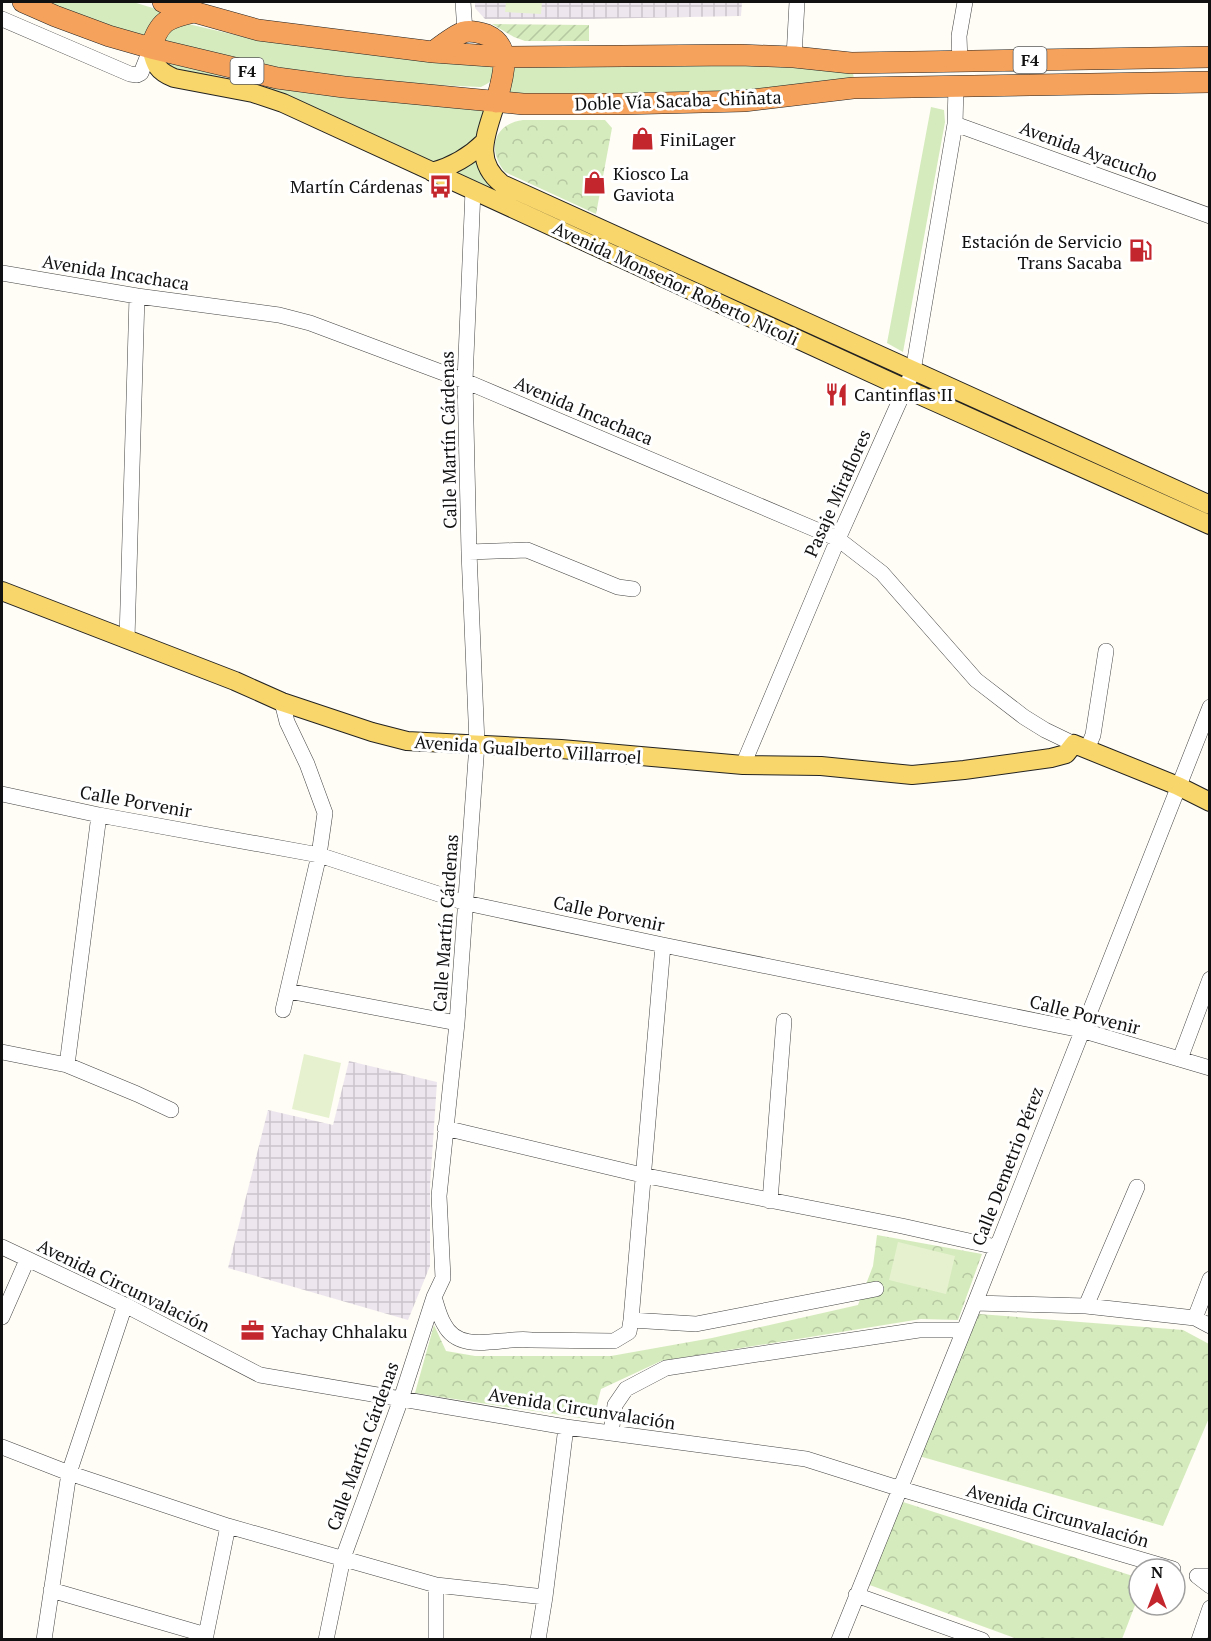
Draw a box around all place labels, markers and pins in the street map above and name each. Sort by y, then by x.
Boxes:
shop icon: FiniLager [629,126,655,152]
place label: FiniLager [660,127,736,151]
place label: Kiosco La Gaviota [613,161,689,206]
shop icon: Kiosco La Gaviota [582,170,608,196]
bus stop icon: Martín Cárdenas [428,173,454,199]
place label: Martín Cárdenas [290,174,423,198]
place label: Estación de Servicio Trans Sacaba [961,229,1122,274]
fuel station icon: Estación de Servicio Trans Sacaba [1127,238,1153,264]
restaurant icon: Cantinflas II [823,381,849,407]
place label: Cantinflas II [854,382,953,406]
office icon: Yachay Chhalaku [240,1318,266,1344]
place label: Yachay Chhalaku [271,1319,408,1343]

